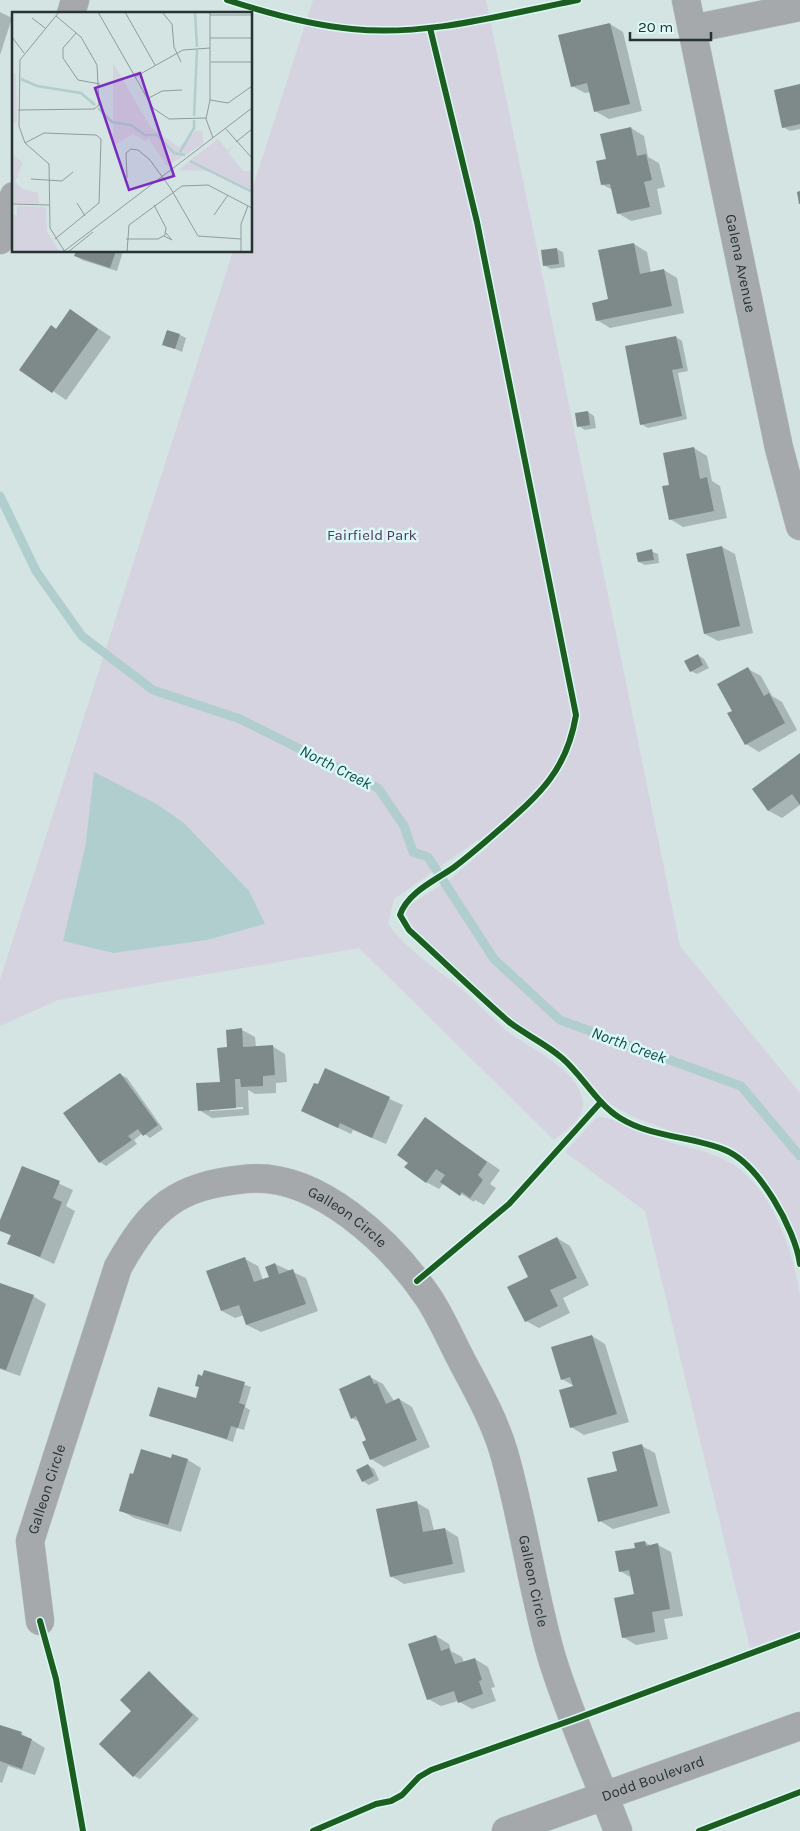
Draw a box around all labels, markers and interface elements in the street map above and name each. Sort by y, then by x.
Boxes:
scale bar [630,10,711,42]
inset map [12,12,252,252]
text: 20 m [638,18,673,36]
street label: Galena Avenue [722,213,760,314]
park label: Fairfield Park [327,526,417,544]
water label: North Creek [297,741,376,794]
water label: North Creek [589,1023,670,1068]
street label: Galleon Circle [305,1182,391,1251]
street label: Galleon Circle [24,1442,70,1537]
street label: Galleon Circle [515,1533,552,1629]
street label: Dodd Boulevard [599,1752,707,1805]

